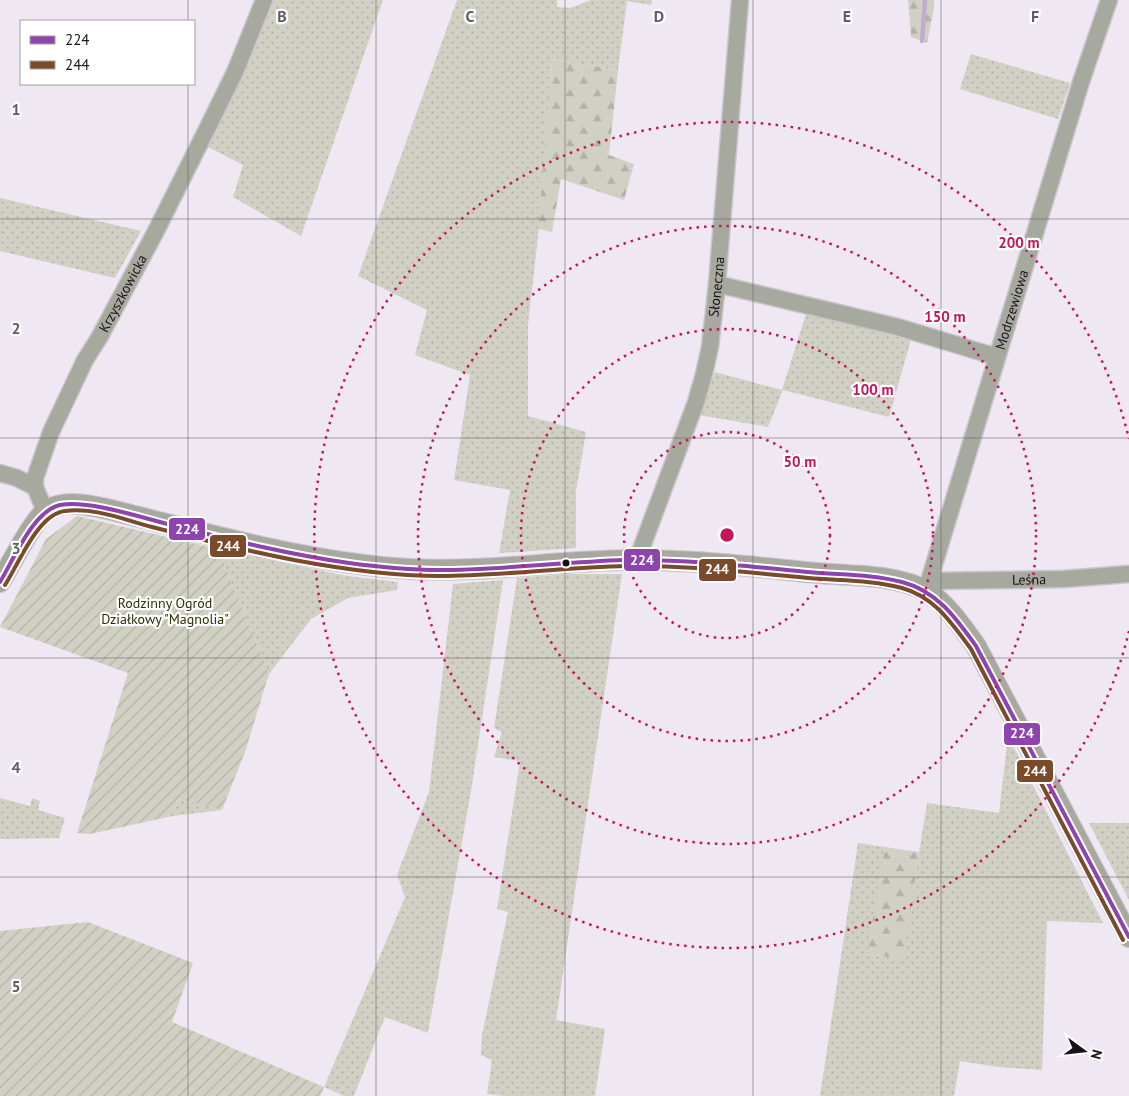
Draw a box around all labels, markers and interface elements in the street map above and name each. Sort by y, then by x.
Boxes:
text: B [277,6,287,26]
text: C [466,6,475,26]
text: D [654,6,664,26]
text: E [843,6,851,26]
text: F [1031,6,1039,26]
legend [20,20,195,85]
text: 224 [65,30,90,49]
text: 244 [65,55,90,74]
text: 1 [11,99,21,119]
text: 200 m [998,233,1040,252]
street label: Krzyszkowicka [95,251,151,335]
street label: Słoneczna [704,256,728,318]
street label: Modrzewiowa [991,268,1032,352]
text: 150 m [924,307,966,326]
text: 2 [11,318,21,338]
text: 100 m [852,380,894,399]
text: 50 m [784,452,816,471]
line badge: 224 [168,517,206,541]
text: 224 [175,520,199,538]
centre of rings [718,526,736,544]
line badge: 244 [209,534,247,558]
text: 244 [216,537,240,555]
text: 3 [11,538,21,558]
line badge: 224 [623,548,661,572]
text: 224 [630,551,654,569]
unlabelled marker [561,558,571,568]
line badge: 244 [698,558,737,582]
text: 244 [705,560,729,578]
street label: Leśna [1012,570,1046,589]
park label: Rodzinny Ogród Działkowy "Magnolia" [101,594,229,628]
line badge: 224 [1003,722,1041,746]
text: 224 [1010,724,1034,742]
text: 4 [11,757,21,777]
line badge: 244 [1016,759,1054,783]
text: 244 [1023,762,1047,780]
text: 5 [11,976,21,996]
north arrow [1059,1026,1109,1076]
text: N [1087,1048,1106,1061]

